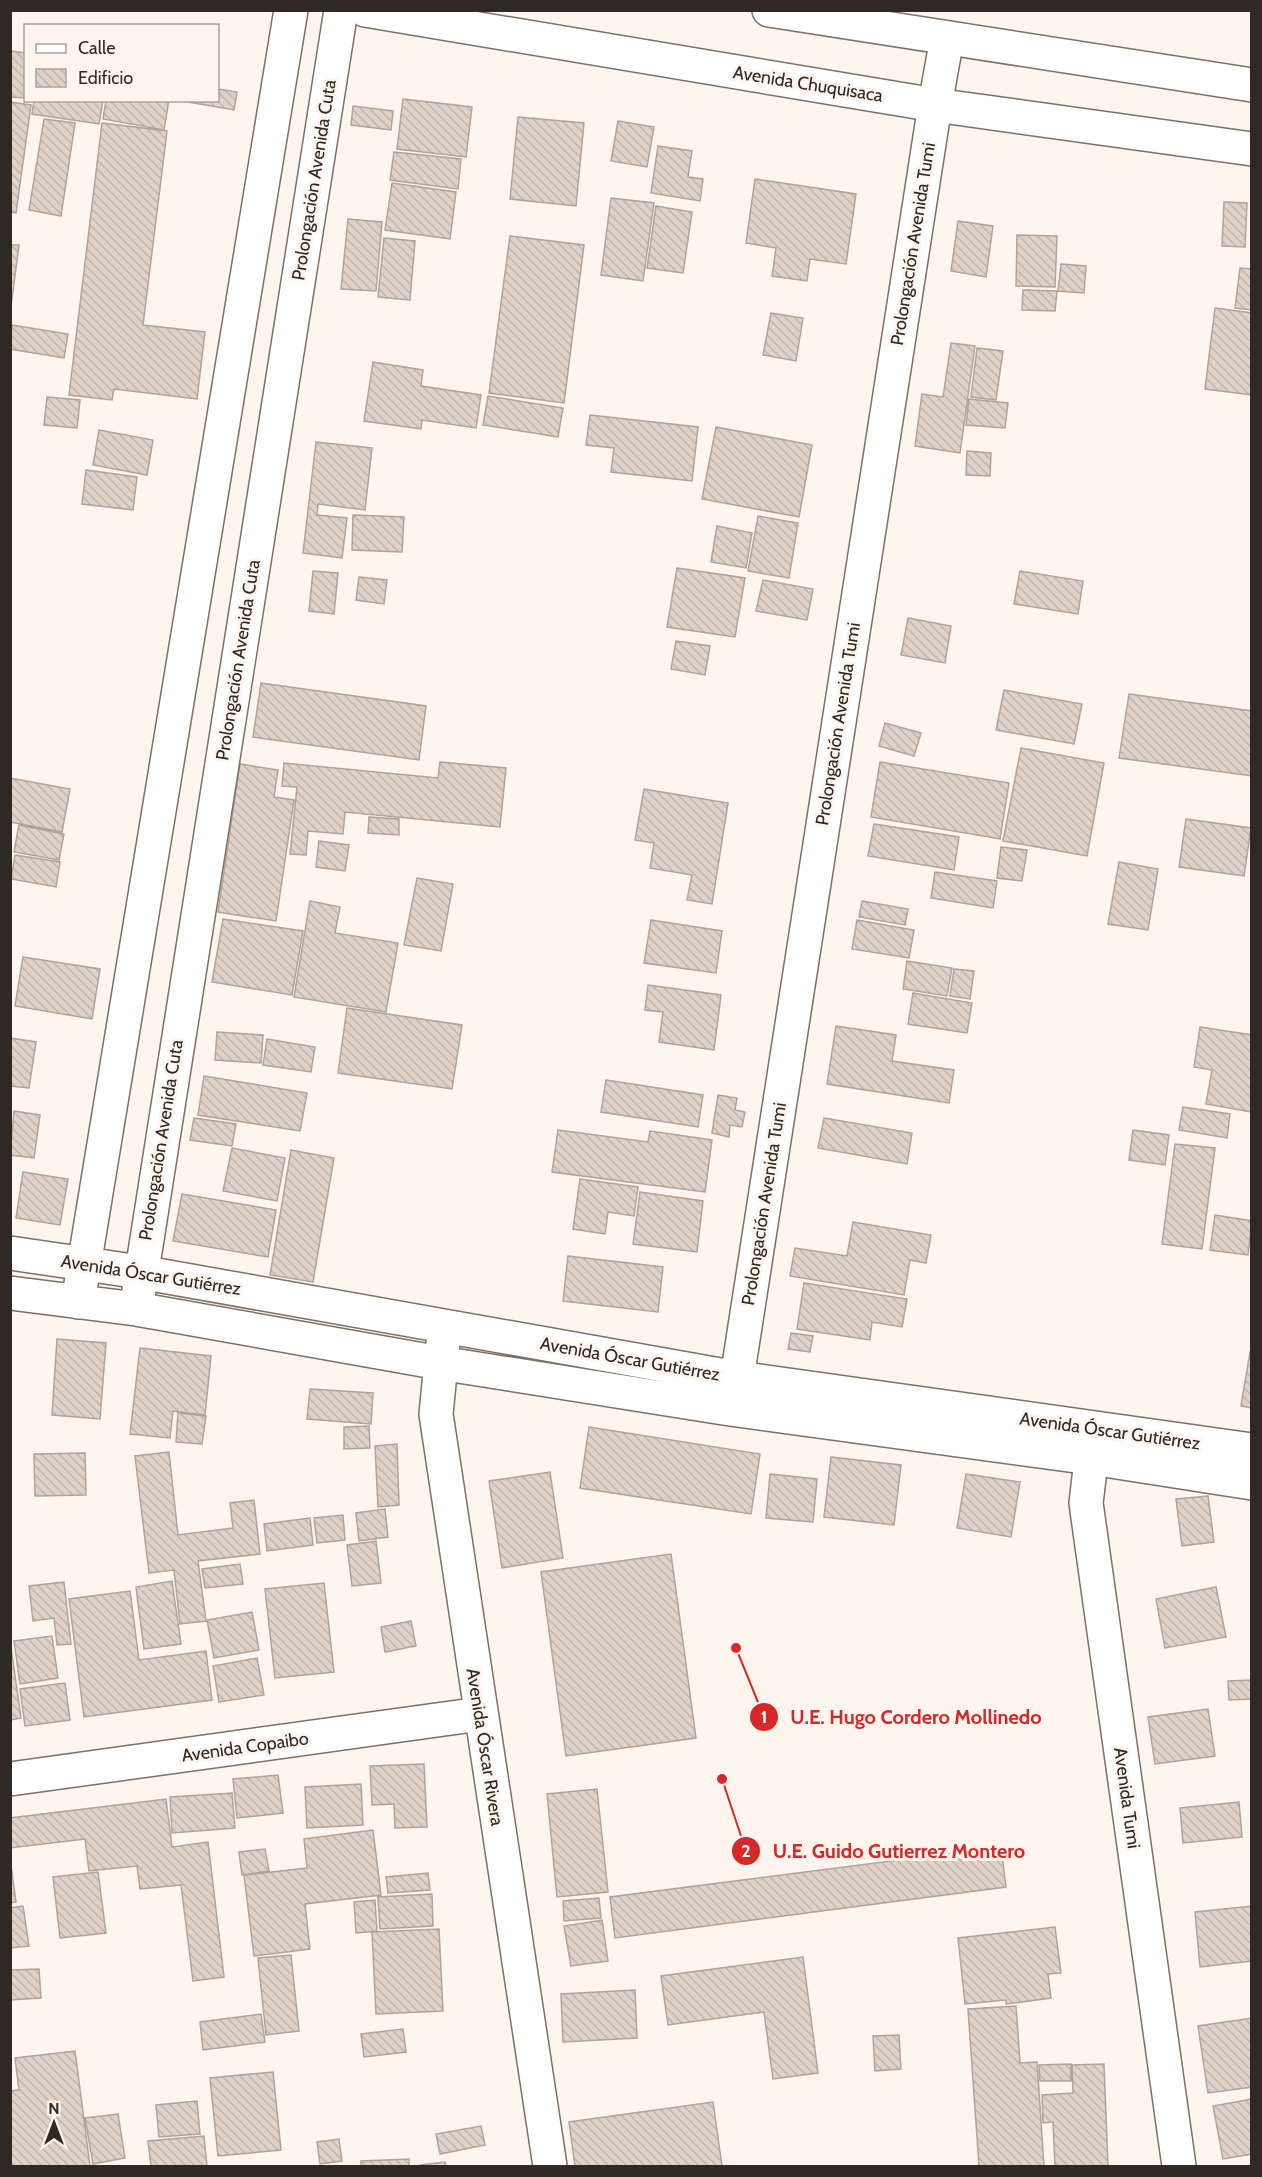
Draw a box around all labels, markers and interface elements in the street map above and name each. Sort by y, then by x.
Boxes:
legend [24,24,219,102]
text: Calle [78,37,115,59]
street label: Avenida Chuquisaca [732,61,885,107]
text: Edificio [78,67,133,89]
street label: Prolongación Avenida Cuta [287,78,341,282]
street label: Prolongación Avenida Tumi [886,141,940,347]
street label: Prolongación Avenida Cuta [211,558,265,762]
street label: Prolongación Avenida Tumi [811,621,865,827]
street label: Prolongación Avenida Cuta [134,1038,188,1242]
street label: Prolongación Avenida Tumi [737,1101,791,1307]
street label: Avenida Óscar Gutiérrez [59,1250,243,1300]
street label: Avenida Óscar Gutiérrez [538,1332,722,1386]
street label: Avenida Óscar Gutiérrez [1018,1407,1202,1455]
street label: Avenida Óscar Rivera [462,1667,508,1828]
callout: U.E. Hugo Cordero Mollinedo [749,1698,1054,1736]
text: U.E. Hugo Cordero Mollinedo [790,1705,1042,1729]
text: 1 [761,1706,767,1728]
street label: Avenida Copaibo [180,1727,310,1767]
street label: Avenida Tumi [1109,1746,1145,1850]
callout: U.E. Guido Gutierrez Montero [731,1832,1038,1870]
text: U.E. Guido Gutierrez Montero [773,1839,1025,1863]
text: 2 [741,1840,751,1862]
north arrow [24,2093,84,2153]
text: N [48,2099,60,2118]

